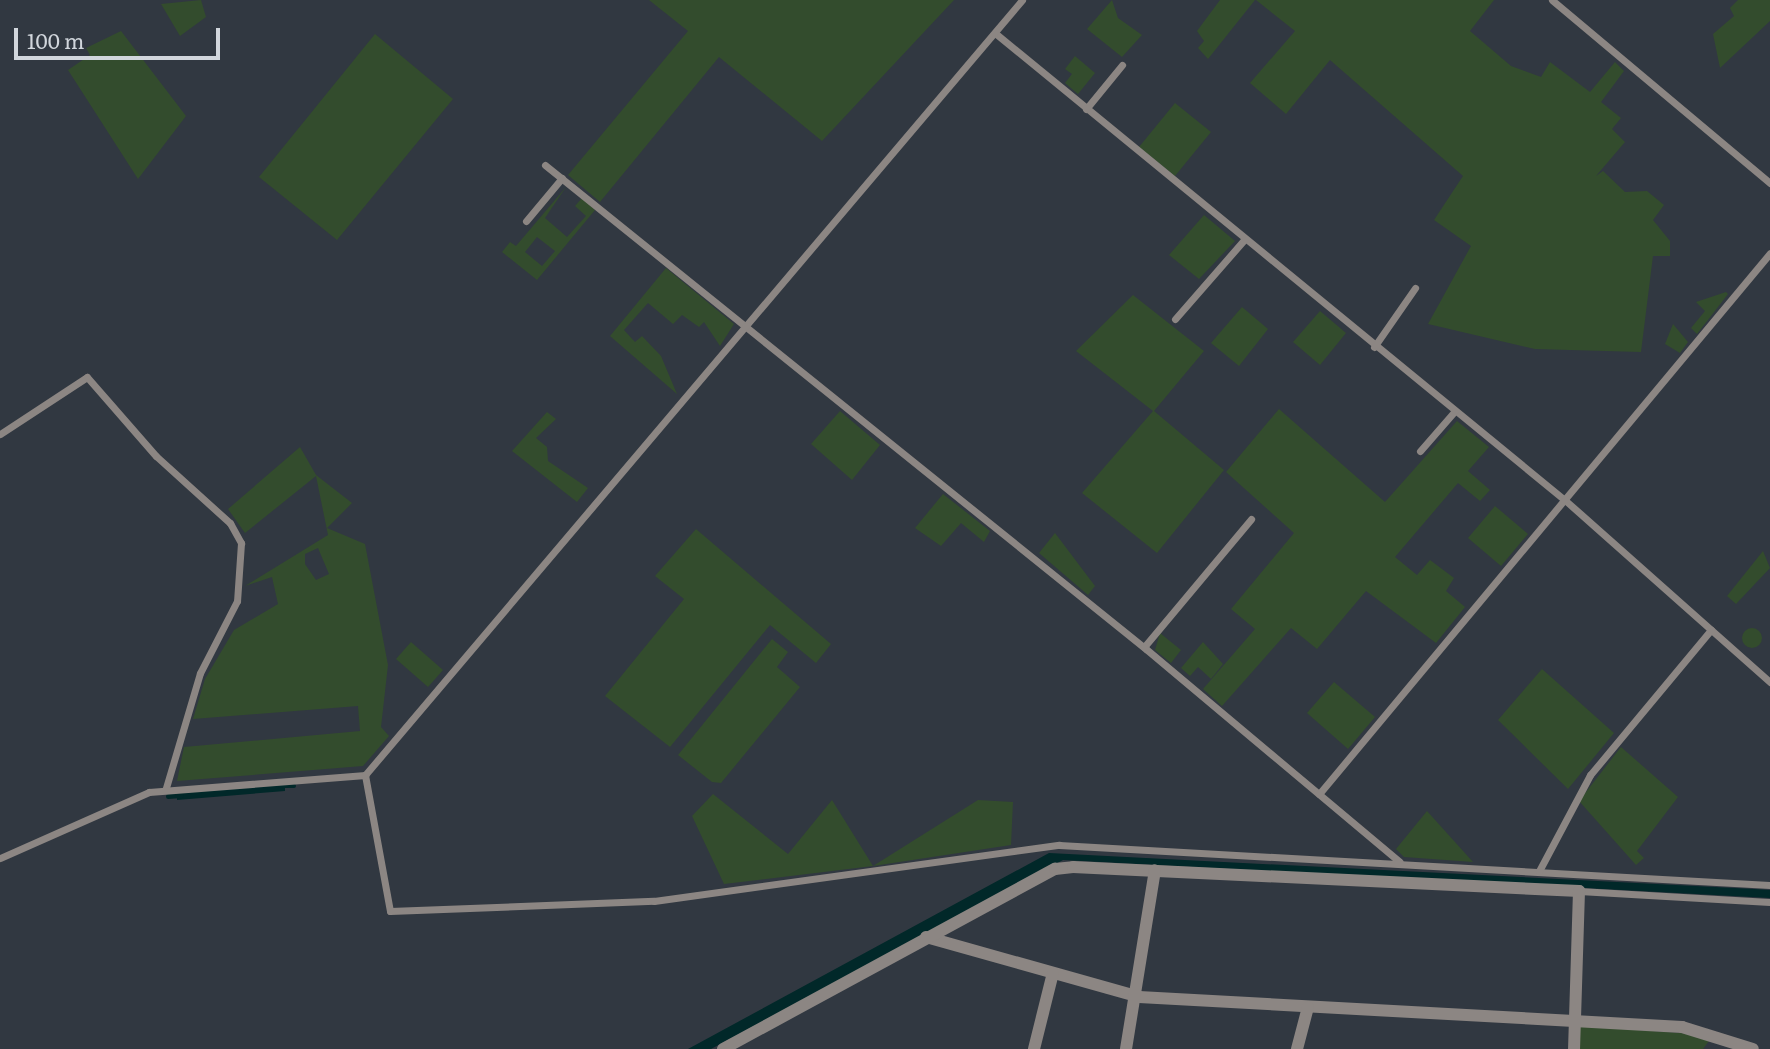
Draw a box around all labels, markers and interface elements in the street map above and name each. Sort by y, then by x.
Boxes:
scale bar [18,14,224,58]
text: 100 m [27,24,84,55]

